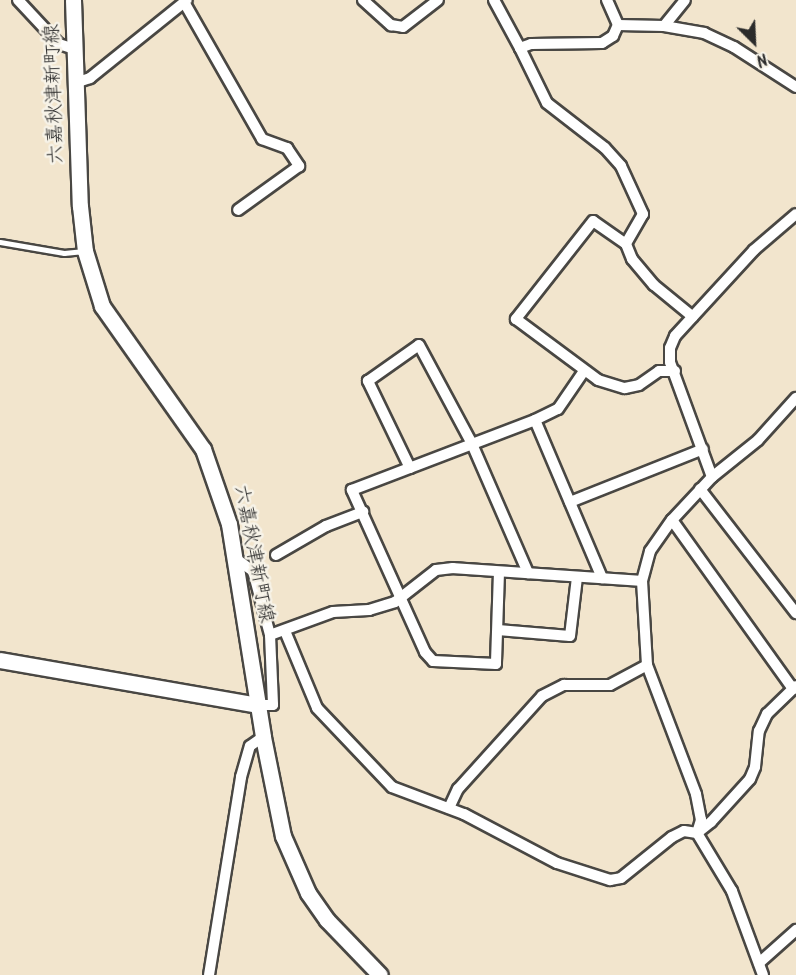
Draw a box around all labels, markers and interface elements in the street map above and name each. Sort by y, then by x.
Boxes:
north arrow [724,12,784,72]
street label: 六嘉秋津新町線 [41,24,69,164]
text: N [752,45,771,72]
street label: 六嘉秋津新町線 [228,483,278,625]

